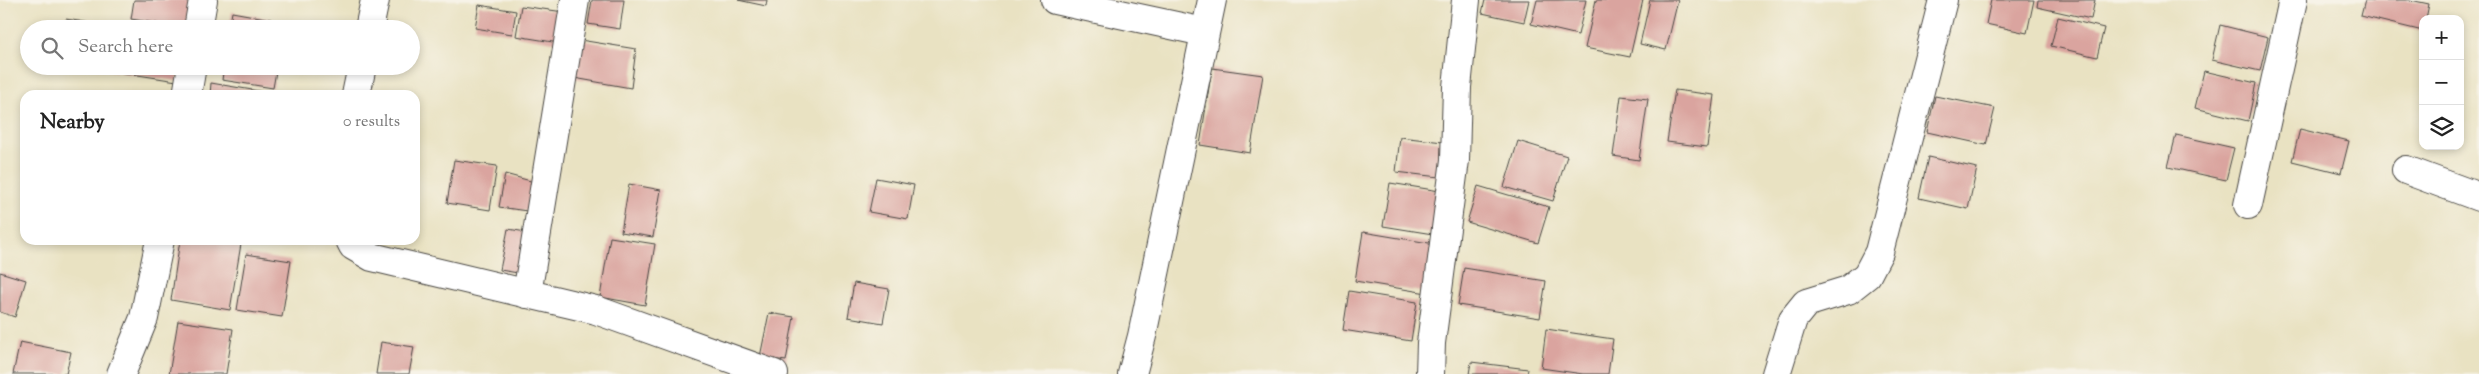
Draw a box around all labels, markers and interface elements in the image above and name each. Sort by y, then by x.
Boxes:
map controls [2419,15,2464,150]
button: + [2419,15,2464,60]
search box [20,20,420,75]
icon: search [38,34,66,62]
text: Search here [78,34,173,61]
button: − [2419,60,2464,105]
button: layers [2419,105,2464,150]
text: Nearby [40,108,105,138]
text: 0 results [343,111,400,134]

